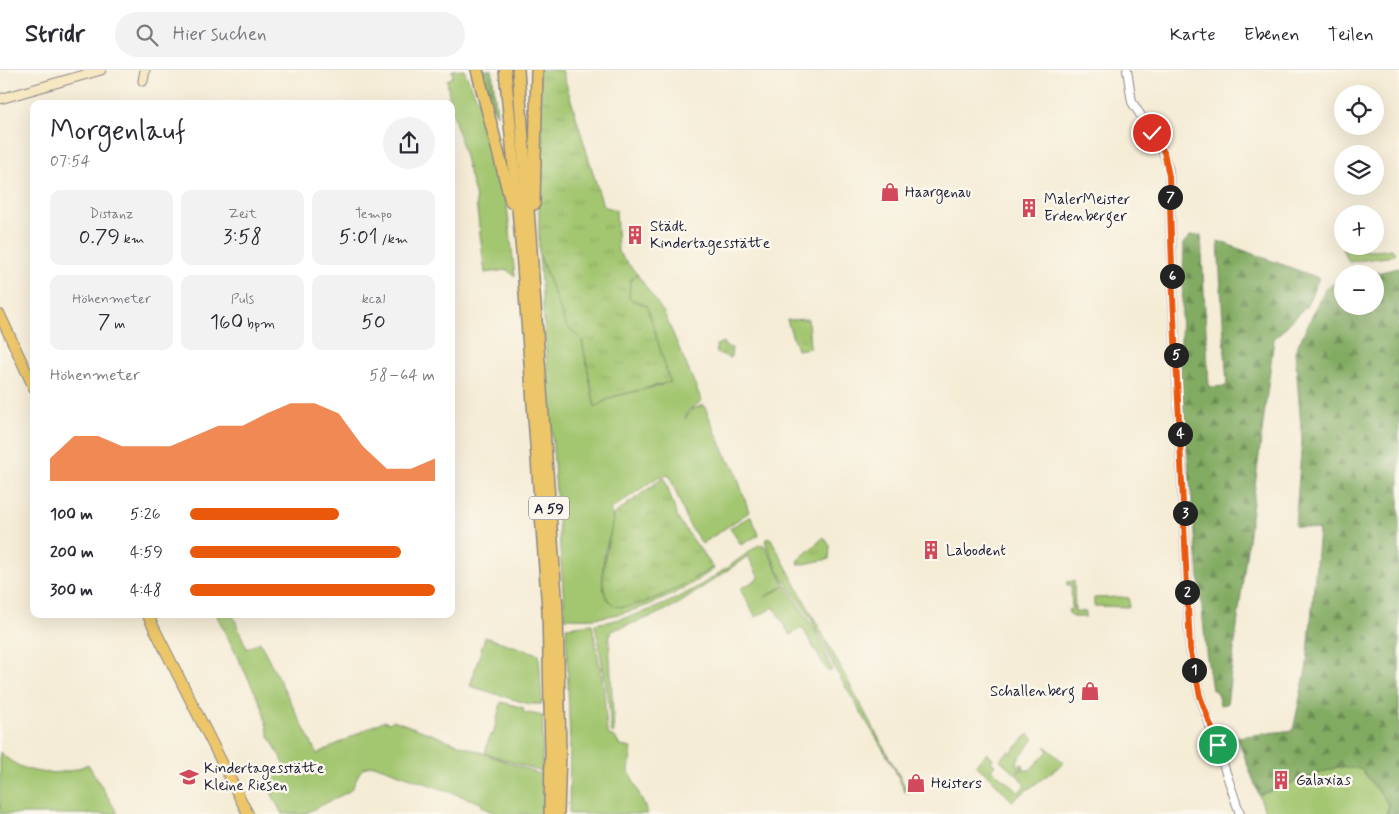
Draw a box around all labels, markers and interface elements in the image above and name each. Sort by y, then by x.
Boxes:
search box [115,12,465,57]
text: Stridr [25,19,85,50]
icon: search [133,21,161,49]
text: Hier suchen [173,22,267,47]
text: Karte [1170,23,1216,47]
text: Ebenen [1244,23,1300,47]
text: Teilen [1328,23,1374,47]
map controls [1334,85,1384,315]
button: locate [1334,85,1384,135]
pin [1131,112,1173,154]
text: Morgenlauf [50,113,186,150]
button: share [383,117,435,169]
icon: check [1138,119,1166,147]
button: layers [1334,145,1384,195]
text: 07:54 [50,151,91,172]
shop icon: Haargenau [879,181,901,203]
place label: Haargenau [905,183,971,204]
pin: 7 [1158,184,1182,210]
text: 7 [1166,188,1175,206]
place label: MalerMeister Erdenberger [1044,190,1130,228]
building icon: MalerMeister Erdenberger [1018,197,1040,219]
text: Distanz [89,205,134,223]
text: Zeit [228,205,257,223]
text: Tempo [355,205,392,223]
button: + [1334,205,1384,255]
place label: Städt. Kindertagesstätte [650,217,770,255]
text: 0.79 [79,223,120,251]
text: 3:58 [223,223,262,251]
text: 5:01 [339,223,378,251]
building icon: Städt. Kindertagesstätte [624,224,646,246]
text: km [120,230,144,248]
text: /km [378,230,408,248]
pin: 6 [1160,264,1184,288]
button: − [1334,265,1384,315]
text: 6 [1169,267,1176,285]
text: Höhenmeter [72,290,151,308]
text: Puls [231,290,254,308]
text: kcal [362,290,385,308]
text: 7 [98,308,110,336]
text: 160 [210,308,243,336]
text: 50 [361,308,386,336]
text: m [110,315,125,333]
text: bpm [243,315,275,333]
pin: 5 [1164,342,1188,368]
text: 5 [1172,346,1181,364]
text: Höhenmeter [50,365,140,386]
text: 58–64 m [369,365,435,386]
pin: 4 [1168,422,1192,446]
text: 4 [1176,425,1185,443]
road number: A 59 [529,496,569,519]
pin: 3 [1172,500,1198,526]
text: 100 m [50,504,93,525]
text: 5:26 [130,504,161,525]
text: 3 [1182,504,1189,522]
building icon: Labodent [920,539,942,561]
place label: Labodent [946,541,1006,561]
text: 200 m [50,542,94,563]
text: 4:59 [130,542,163,563]
text: 300 m [50,580,93,601]
text: 4:48 [130,580,162,601]
pin: 2 [1174,580,1200,604]
text: 2 [1184,583,1191,601]
pin: 1 [1182,658,1206,682]
text: 1 [1191,661,1198,679]
shop icon: Schallenberg [1079,680,1101,702]
place label: Schallenberg [990,682,1075,703]
pin [1197,724,1239,766]
icon: arrive [1204,731,1232,759]
place label: Kindertagesstätte Kleine Riesen [204,759,324,796]
school or university icon: Kindertagesstätte Kleine Riesen [178,766,200,788]
building icon: Galaxias [1270,769,1292,791]
place label: Galaxias [1296,771,1351,791]
shop icon: Heisters [905,772,927,794]
place label: Heisters [931,774,982,794]

